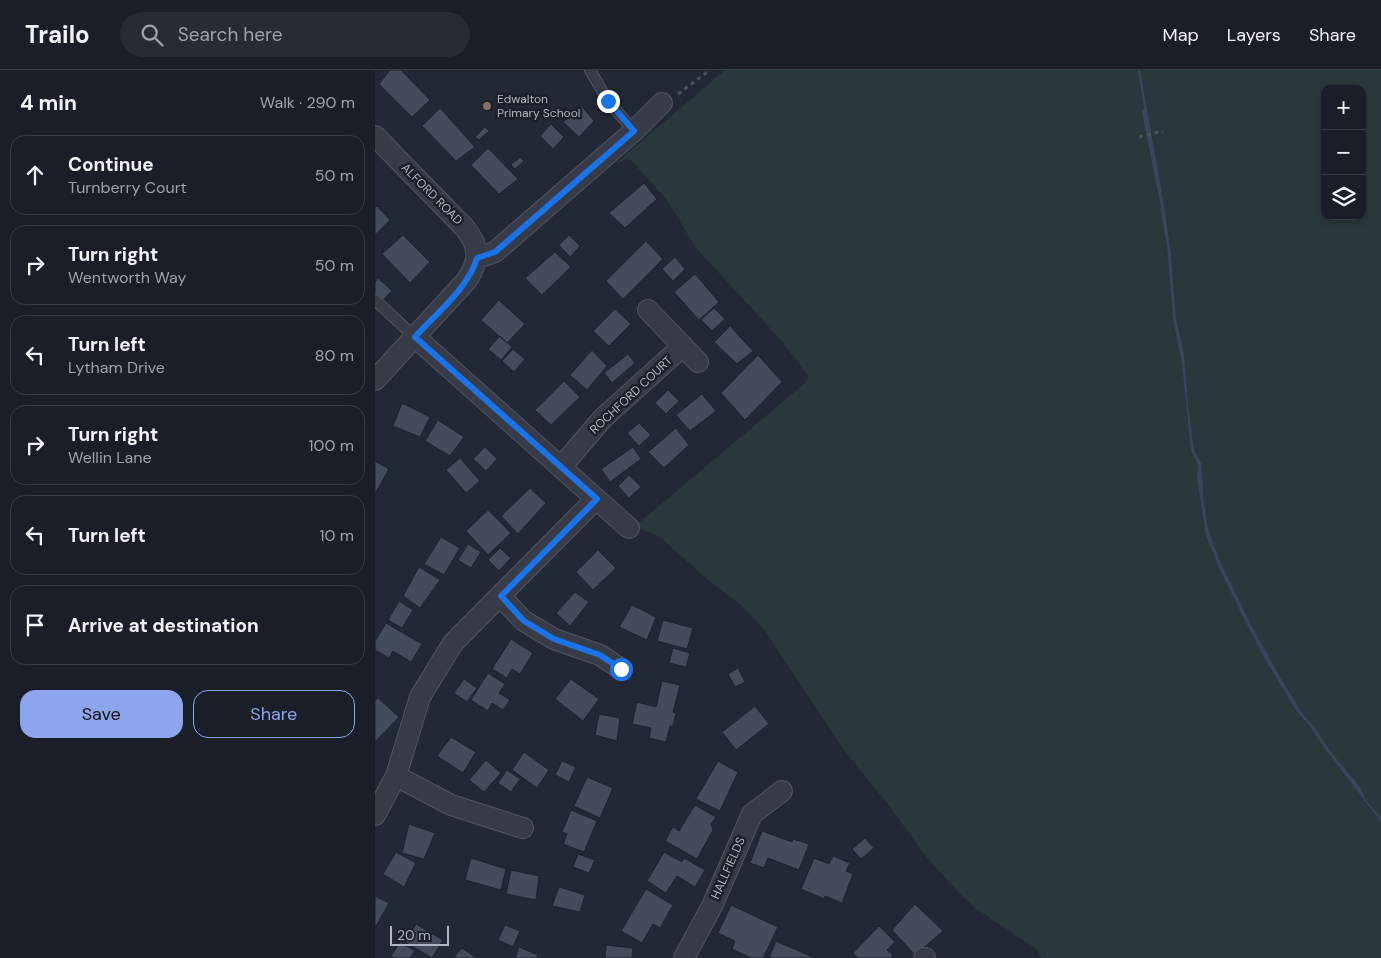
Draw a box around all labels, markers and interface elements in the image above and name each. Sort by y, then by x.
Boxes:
search box [120,12,470,57]
text: Trailo [25,19,90,50]
icon: search [138,21,166,49]
text: Search here [178,22,283,47]
text: Map [1163,23,1199,47]
text: Layers [1227,23,1281,47]
text: Share [1309,23,1356,47]
map controls [1321,85,1366,220]
button: + [1321,85,1366,130]
text: 4 min [20,89,77,117]
route end [597,90,620,113]
place label: Edwalton Primary School [497,91,580,121]
text: Walk · 290 m [260,92,355,113]
marker: Edwalton Primary School [481,100,493,112]
button: − [1321,130,1366,175]
text: Continue [68,152,154,177]
street label: ALFORD ROAD [398,160,466,228]
icon: ahead [21,161,49,189]
text: 50 m [315,165,354,186]
button: layers [1321,175,1366,220]
text: Turnberry Court [68,177,187,198]
text: Turn right [68,242,158,267]
icon: right [21,251,49,279]
text: 50 m [315,255,354,276]
text: Wentworth Way [68,267,186,288]
text: Turn left [68,332,146,357]
icon: left [21,341,49,369]
text: 80 m [315,345,354,366]
street label: ROCHFORD COURT [586,352,676,437]
text: Lytham Drive [68,357,165,378]
text: Turn right [68,422,158,447]
icon: right [21,431,49,459]
text: 100 m [309,435,354,456]
text: Wellin Lane [68,447,152,468]
icon: left [21,521,49,549]
text: Turn left [68,523,146,548]
text: 10 m [320,525,354,546]
icon: arrive [21,611,49,639]
text: Arrive at destination [68,613,259,638]
route start [610,658,633,681]
button: Save [20,690,183,738]
button: Share [193,690,355,738]
street label: HALLFIELDS [707,834,749,902]
scale bar [390,923,449,946]
text: 20 m [397,926,431,944]

